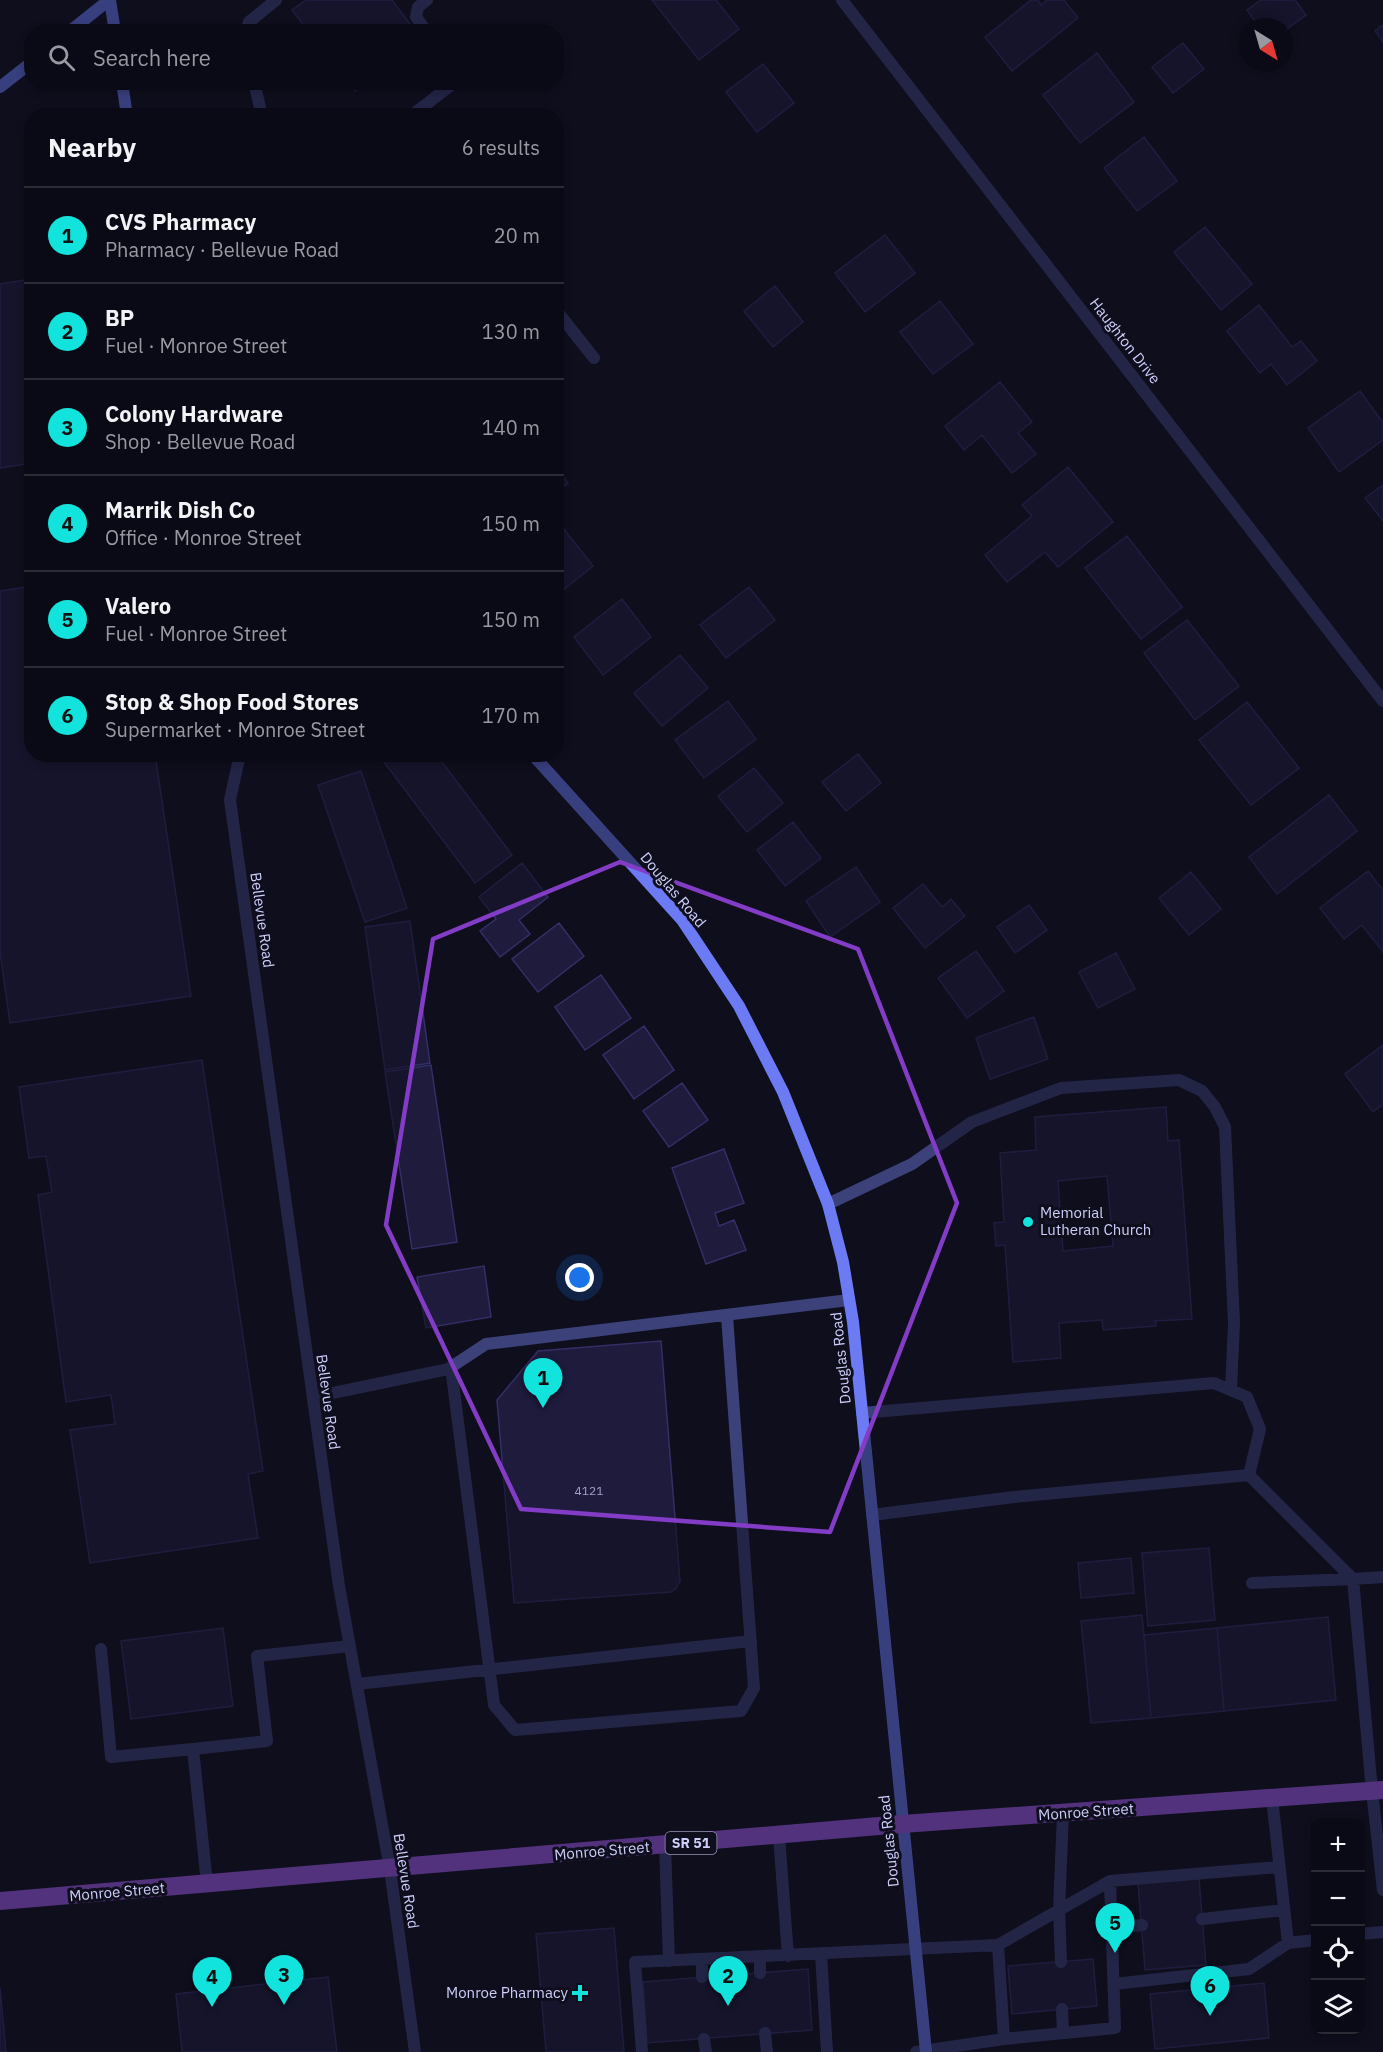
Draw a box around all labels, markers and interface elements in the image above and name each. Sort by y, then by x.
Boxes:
north arrow [1239,18,1293,72]
search box [24,24,564,90]
icon: search [45,41,78,74]
text: Search here [93,43,211,72]
text: Nearby [48,130,136,164]
text: 6 results [462,134,540,161]
text: CVS Pharmacy [105,207,256,236]
text: 1 [62,222,74,249]
text: 20 m [494,222,540,249]
text: Pharmacy · Bellevue Road [105,236,339,263]
street label: Haughton Drive [1086,294,1165,388]
text: BP [105,303,134,332]
text: 2 [62,318,74,345]
text: 130 m [482,318,540,345]
text: Fuel · Monroe Street [105,332,287,359]
text: Colony Hardware [105,399,283,428]
text: 3 [62,414,74,441]
text: 140 m [482,414,540,441]
text: Shop · Bellevue Road [105,428,295,455]
text: Marrik Dish Co [105,495,255,524]
text: 4 [62,510,74,537]
text: 150 m [482,510,540,537]
text: Office · Monroe Street [105,524,302,551]
text: Valero [105,591,171,620]
text: 5 [62,606,74,633]
text: 150 m [482,606,540,633]
text: Fuel · Monroe Street [105,620,287,647]
text: Stop & Shop Food Stores [105,687,359,716]
text: 6 [62,702,74,729]
text: 170 m [482,702,540,729]
text: Supermarket · Monroe Street [105,716,365,743]
street label: Douglas Road [636,848,710,931]
street label: Bellevue Road [246,871,279,969]
place label: Memorial Lutheran Church [1040,1203,1151,1239]
marker: Memorial Lutheran Church [1021,1215,1035,1229]
your location [565,1263,594,1292]
street label: Douglas Road [826,1311,855,1405]
street label: Bellevue Road [312,1353,345,1451]
pin: 1 [524,1358,562,1408]
house number: 4121 [575,1483,603,1498]
street label: Douglas Road [874,1794,903,1888]
street label: Monroe Street [1037,1799,1134,1824]
map controls [1311,1818,1365,2034]
button: + [1311,1818,1365,1872]
street label: Bellevue Road [390,1832,423,1930]
road number: SR 51 [666,1832,716,1854]
street label: Monroe Street [553,1837,651,1864]
button: − [1311,1872,1365,1926]
street label: Monroe Street [68,1878,166,1905]
pin: 5 [1096,1904,1134,1953]
button: locate [1311,1926,1365,1980]
pin: 3 [264,1956,304,2005]
pin: 2 [708,1956,748,2006]
pin: 4 [192,1958,232,2007]
pin: 6 [1190,1966,1230,2016]
button: layers [1311,1980,1365,2034]
place label: Monroe Pharmacy [446,1983,569,2002]
marker: Monroe Pharmacy [573,1986,587,2000]

